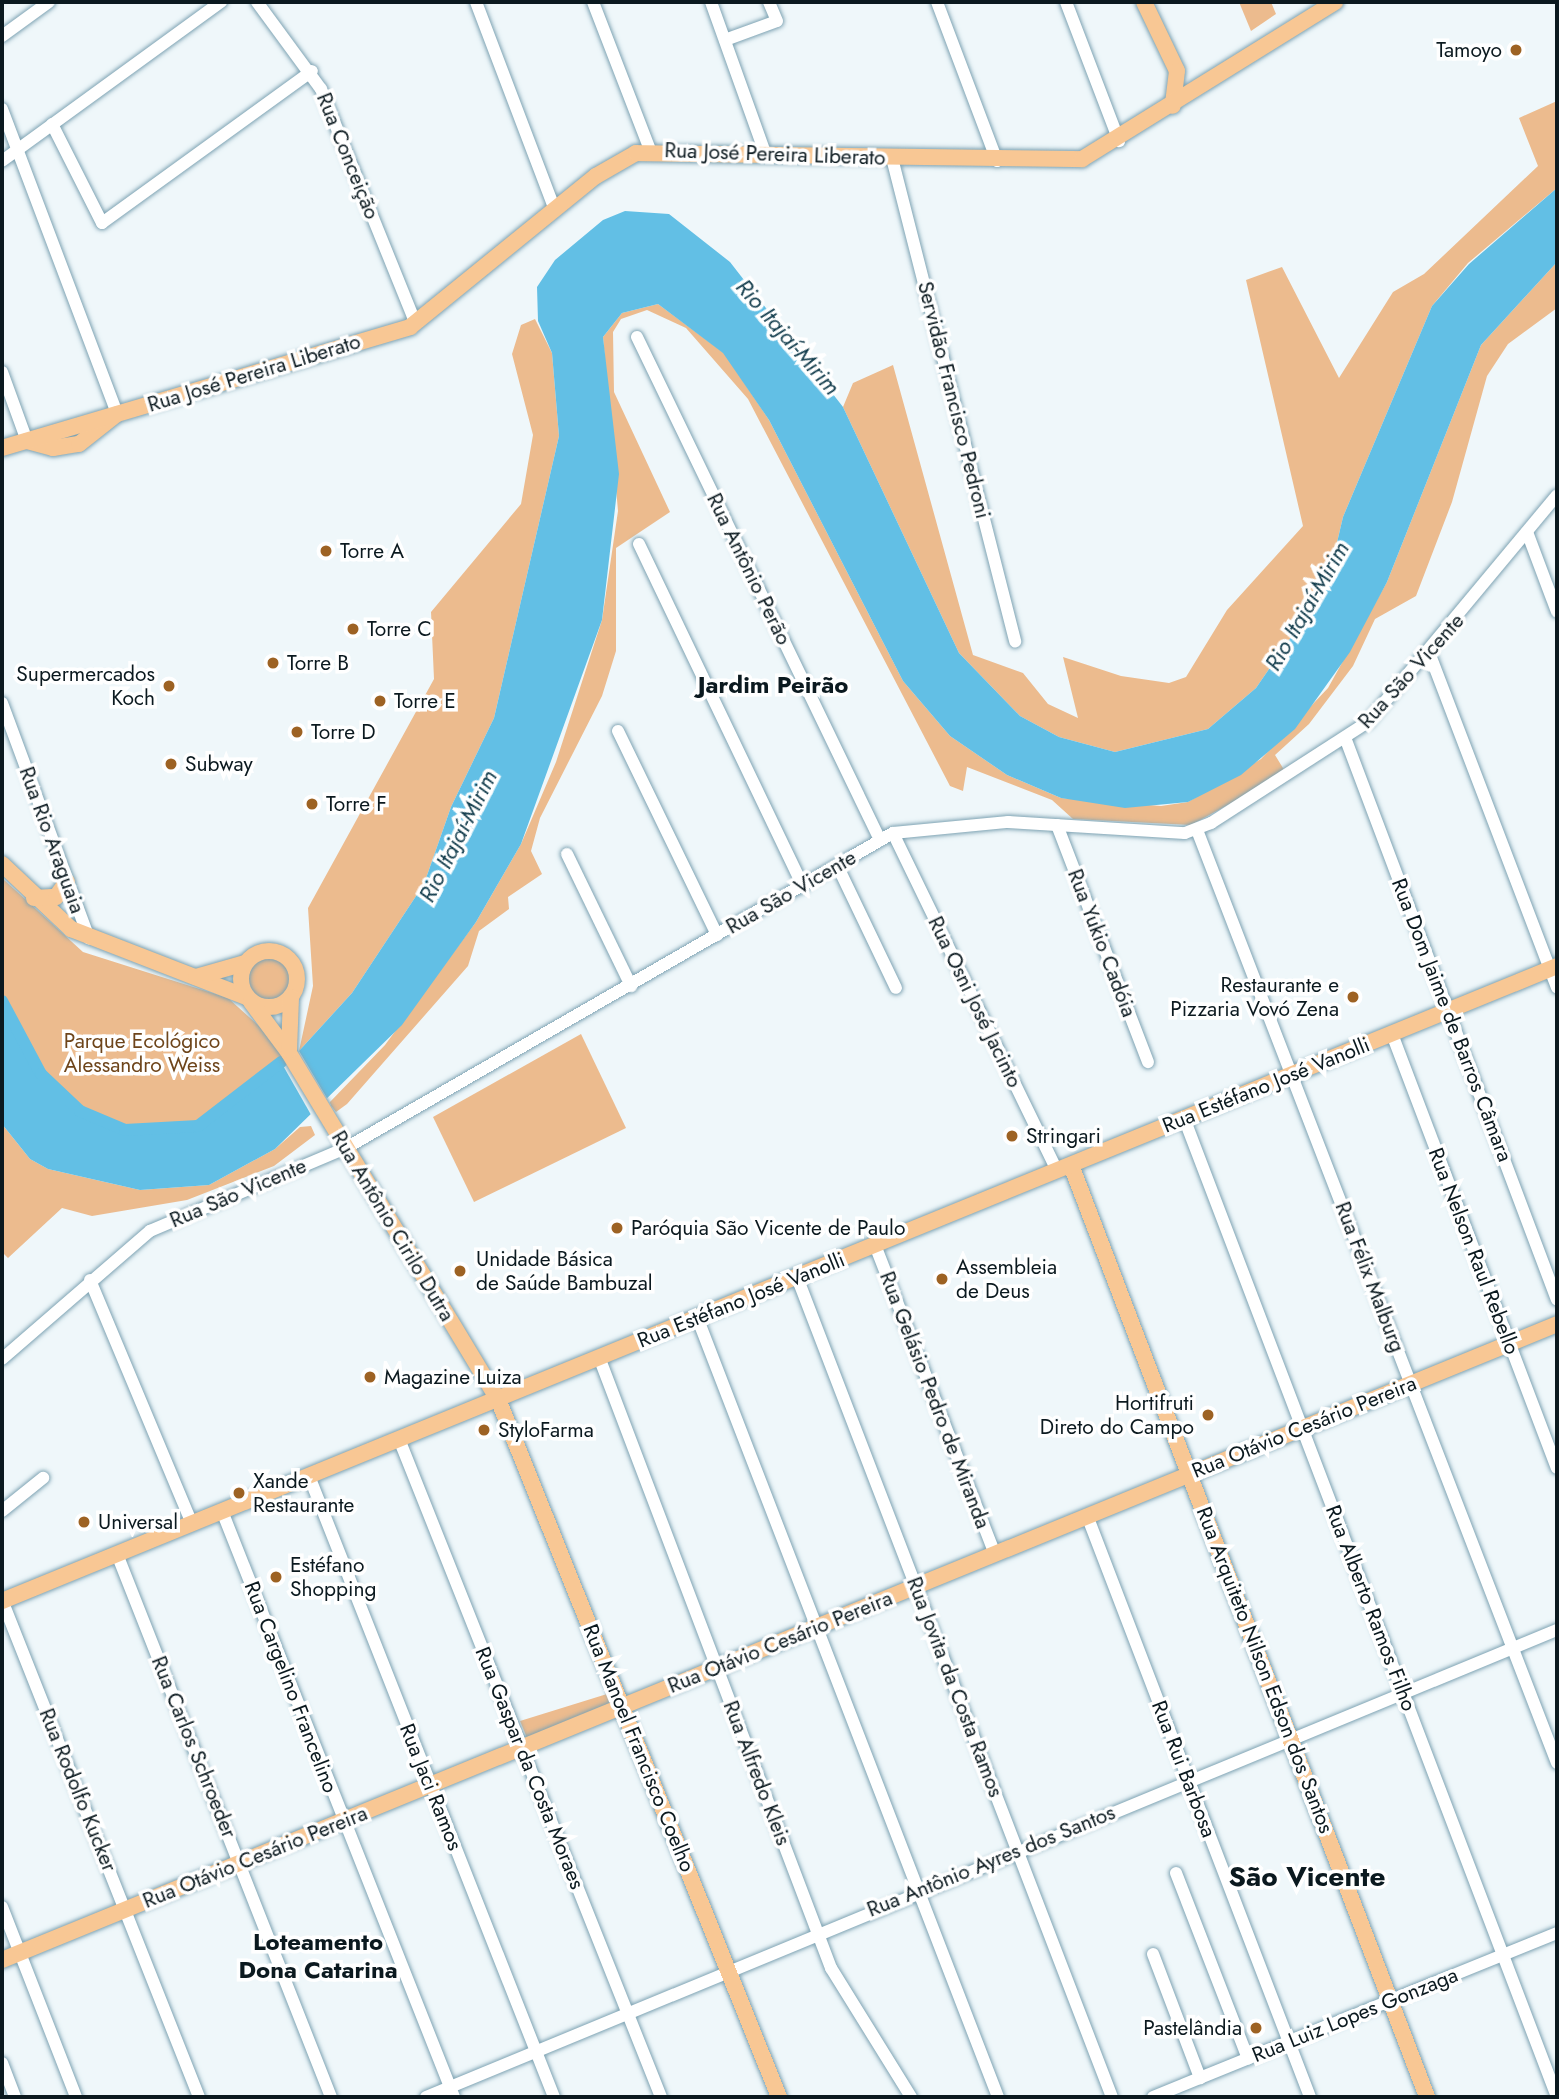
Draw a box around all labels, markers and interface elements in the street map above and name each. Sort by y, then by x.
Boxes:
place label: Tamoyo [1436,37,1502,63]
marker: Tamoyo [1508,42,1524,58]
street label: Rua Conceição [311,89,385,223]
street label: Rua José Pereira Liberato [664,138,886,170]
water label: Rio Itajaí-Mirim [730,273,846,401]
street label: Servidão Francisco Pedroni [912,279,996,521]
street label: Rua José Pereira Liberato [145,329,363,417]
street label: Rua Antônio Perão [701,489,797,649]
water label: Rio Itajaí-Mirim [1259,537,1355,675]
place label: Torre A [340,538,404,564]
marker: Torre A [318,543,334,559]
street label: Rua São Vicente [1353,608,1469,734]
place label: Torre C [367,616,432,642]
marker: Torre C [345,621,361,637]
place label: Torre B [287,650,349,676]
marker: Torre B [265,655,281,671]
place label: Supermercados Koch [16,661,155,711]
district label: Jardim Peirão [698,671,848,699]
marker: Supermercados Koch [161,678,177,694]
place label: Torre E [394,688,456,714]
marker: Torre E [372,693,388,709]
place label: Torre D [311,719,376,745]
marker: Torre D [289,724,305,740]
place label: Subway [185,751,253,777]
marker: Subway [163,756,179,772]
street label: Rua Rio Araguaia [14,763,90,917]
water label: Rio Itajaí-Mirim [413,765,503,907]
place label: Torre F [326,791,387,817]
marker: Torre F [304,796,320,812]
street label: Rua São Vicente [722,845,860,939]
street label: Rua Yukio Cadóia [1062,866,1142,1020]
street label: Rua Dom Jaime de Barros Câmara [1386,875,1518,1165]
street label: Rua Osni José Jacinto [923,912,1027,1092]
place label: Restaurante e Pizzaria Vovó Zena [1170,972,1339,1022]
marker: Restaurante e Pizzaria Vovó Zena [1345,989,1361,1005]
park label: Parque Ecológico Alessandro Weiss [64,1028,220,1078]
street label: Rua Estéfano José Vanolli [1159,1032,1373,1138]
place label: Stringari [1026,1123,1101,1149]
street label: Rua Antônio Cirilo Dutra [326,1126,460,1326]
marker: Stringari [1004,1128,1020,1144]
street label: Rua Nelson Raul Rebello [1423,1144,1525,1358]
street label: Rua São Vicente [166,1153,310,1233]
street label: Rua Félix Malburg [1330,1198,1410,1356]
place label: Paróquia São Vicente de Paulo [631,1215,905,1241]
marker: Paróquia São Vicente de Paulo [609,1220,625,1236]
place label: Unidade Básica de Saúde Bambuzal [476,1246,653,1296]
street label: Rua Estéfano José Vanolli [634,1247,848,1353]
place label: Assembleia de Deus [956,1254,1057,1304]
marker: Unidade Básica de Saúde Bambuzal [450,1261,470,1281]
street label: Rua Gelásio Pedro de Miranda [874,1268,996,1532]
marker: Assembleia de Deus [934,1271,950,1287]
place label: Magazine Luiza [384,1364,522,1390]
marker: Magazine Luiza [362,1369,378,1385]
street label: Rua Otávio Cesário Pereira [1188,1370,1420,1484]
place label: Hortifruti Direto do Campo [1040,1390,1194,1440]
marker: Hortifruti Direto do Campo [1200,1407,1216,1423]
place label: StyloFarma [498,1417,594,1443]
marker: StyloFarma [476,1422,492,1438]
place label: Xande Restaurante [253,1468,354,1518]
marker: Xande Restaurante [231,1485,247,1501]
street label: Rua Alberto Ramos Filho [1320,1502,1422,1714]
street label: Rua Arquiteto Nilson Edson dos Santos [1191,1503,1339,1837]
place label: Universal [98,1509,178,1535]
marker: Universal [76,1514,92,1530]
place label: Estéfano Shopping [290,1552,376,1602]
marker: Estéfano Shopping [268,1569,284,1585]
street label: Rua Jovita da Costa Ramos [901,1573,1009,1801]
street label: Rua Cargelino Francelino [239,1578,343,1796]
street label: Rua Otávio Cesário Pereira [664,1585,896,1699]
street label: Rua Manoel Francisco Coelho [578,1620,700,1876]
street label: Rua Gaspar da Costa Moraes [470,1643,590,1893]
street label: Rua Carlos Schroeder [146,1652,242,1842]
street label: Rua Alfredo Kleis [718,1697,796,1849]
street label: Rua Rui Barbosa [1146,1697,1222,1841]
street label: Rua Rodolfo Kucker [34,1705,122,1875]
street label: Rua Jaci Ramos [394,1720,468,1854]
street label: Rua Otávio Cesário Pereira [139,1800,371,1914]
street label: Rua Antônio Ayres dos Santos [863,1800,1119,1922]
district label: São Vicente [1229,1860,1385,1894]
district label: Loteamento Dona Catarina [238,1928,398,1984]
street label: Rua Luiz Lopes Gonzaga [1248,1962,1462,2068]
place label: Pastelândia [1143,2015,1242,2041]
marker: Pastelândia [1248,2020,1264,2036]

